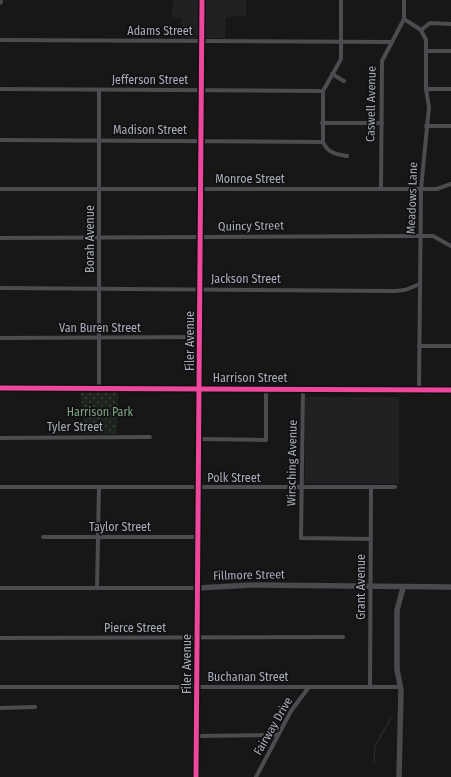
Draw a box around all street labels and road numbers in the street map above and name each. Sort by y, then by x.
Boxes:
street label: Adams Street [127,24,193,38]
street label: Caswell Avenue [363,66,379,142]
street label: Jefferson Street [112,73,188,87]
street label: Madison Street [113,123,187,137]
street label: Meadows Lane [404,162,420,234]
street label: Monroe Street [215,172,285,186]
street label: Borah Avenue [83,205,97,273]
street label: Quincy Street [218,218,284,234]
street label: Jackson Street [211,272,281,286]
street label: Filer Avenue [183,311,197,371]
street label: Van Buren Street [59,321,141,335]
street label: Harrison Street [213,371,287,385]
street label: Tyler Street [47,420,103,434]
street label: Wirsching Avenue [284,420,300,506]
street label: Polk Street [207,471,261,485]
street label: Taylor Street [89,520,151,534]
street label: Grant Avenue [354,554,368,620]
street label: Fillmore Street [213,567,285,583]
street label: Pierce Street [104,621,166,635]
street label: Filer Avenue [180,634,194,694]
street label: Buchanan Street [207,670,289,684]
street label: Fairway Drive [251,694,295,757]

